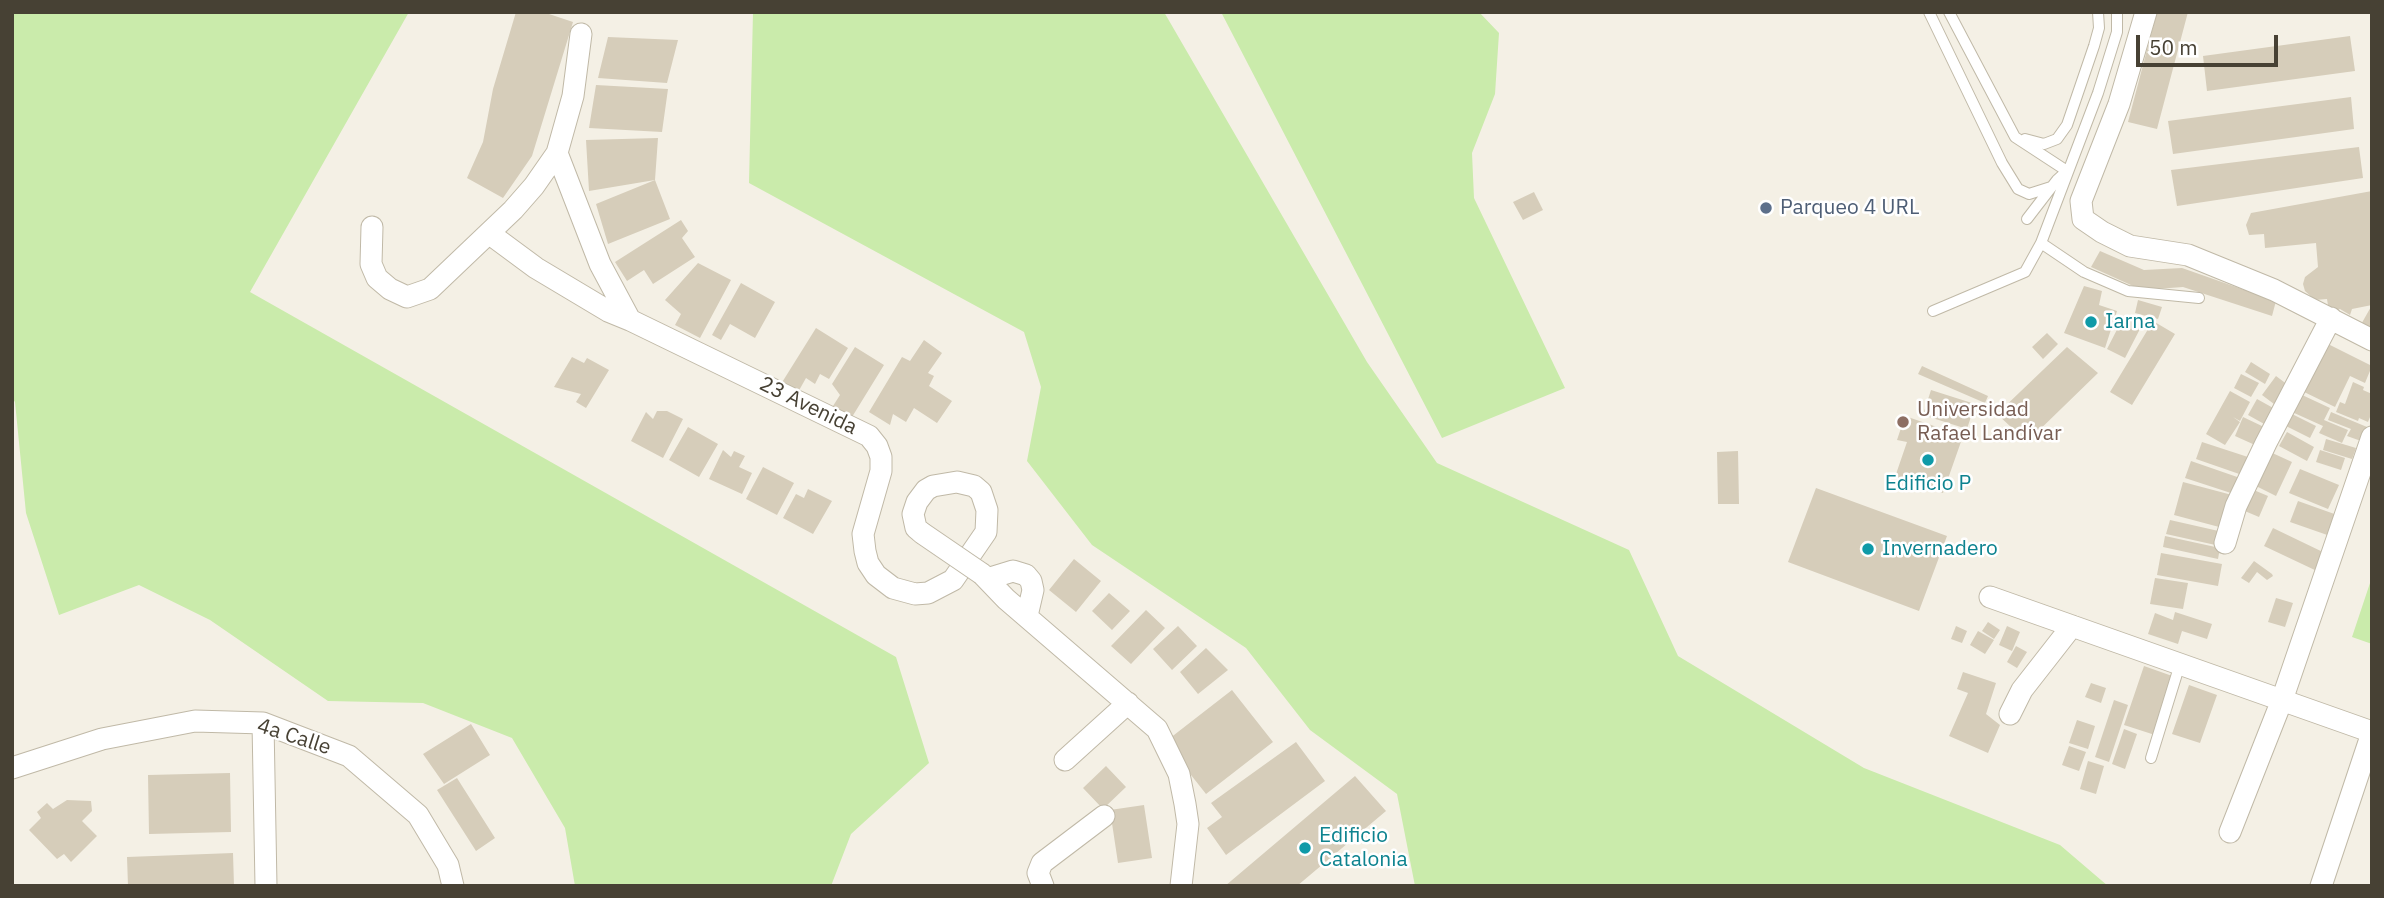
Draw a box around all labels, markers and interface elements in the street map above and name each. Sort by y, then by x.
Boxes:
scale bar [2139,21,2281,65]
text: 50 m [2149,33,2198,61]
place label: Parqueo 4 URL [1780,195,1919,221]
marker: Parqueo 4 URL [1758,200,1774,216]
place label: Iarna [2105,309,2155,335]
marker: Iarna [2083,314,2099,330]
street label: 23 Avenida [755,372,861,440]
place label: Universidad Rafael Landívar [1917,397,2062,447]
marker: Universidad Rafael Landívar [1895,414,1911,430]
marker: Edificio P [1920,452,1936,468]
place label: Edificio P [1885,471,1971,497]
place label: Invernadero [1882,536,1998,562]
marker: Invernadero [1860,541,1876,557]
street label: 4a Calle [254,713,334,761]
place label: Edificio Catalonia [1319,823,1408,873]
marker: Edificio Catalonia [1297,840,1313,856]

